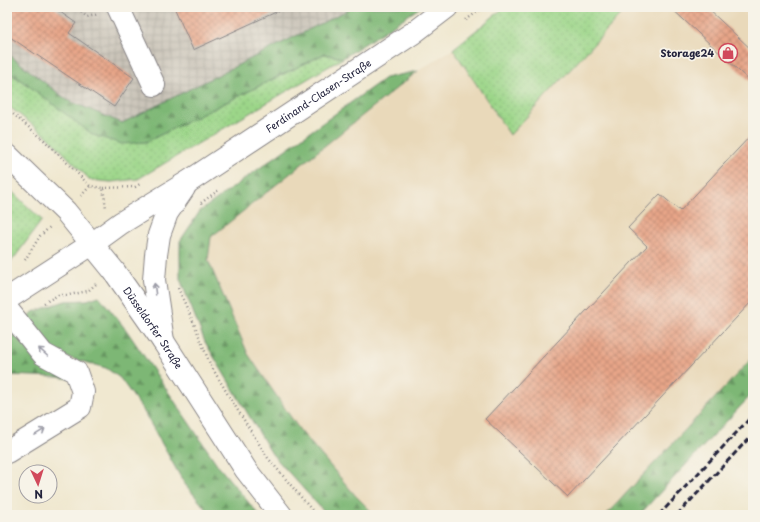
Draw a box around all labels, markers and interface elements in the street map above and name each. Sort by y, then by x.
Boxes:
shop icon: Storage24 [717,42,739,64]
place label: Storage24 [660,45,714,60]
street label: Ferdinand-Clasen-Straße [262,55,374,136]
street label: Düsseldorfer Straße [120,283,187,371]
one-way arrow [151,283,159,296]
one-way arrow [38,348,48,357]
one-way arrow [34,427,46,435]
north arrow [18,464,58,504]
text: N [34,486,44,503]

